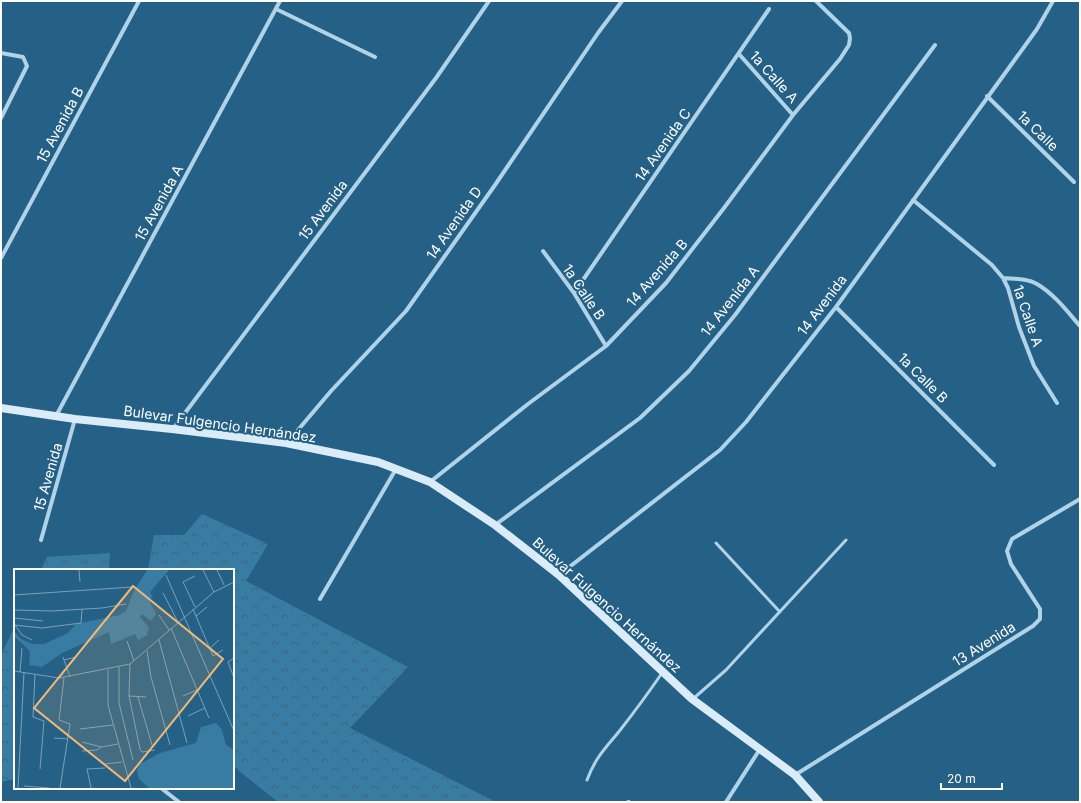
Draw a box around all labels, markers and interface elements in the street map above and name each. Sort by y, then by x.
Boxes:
street label: 1a Calle A [747,47,802,106]
street label: 15 Avenida B [32,84,87,166]
street label: 14 Avenida C [631,105,694,185]
street label: 1a Calle [1014,107,1062,154]
street label: 15 Avenida A [131,161,187,244]
street label: 15 Avenida [295,176,351,243]
street label: 14 Avenida D [422,183,485,263]
street label: 14 Avenida B [623,235,691,310]
street label: 1a Calle B [560,261,609,323]
street label: 14 Avenida A [697,262,763,339]
street label: 14 Avenida [793,271,850,338]
street label: 1a Calle A [1010,283,1047,349]
street label: 1a Calle B [895,349,952,406]
street label: Bulevar Fulgencio Hernández [123,402,318,445]
street label: 15 Avenida [30,441,65,513]
street label: Bulevar Fulgencio Hernández [529,533,685,676]
inset map [14,569,234,789]
street label: 13 Avenida [949,618,1018,670]
scale bar [941,765,1002,791]
text: 20 m [947,771,976,786]

